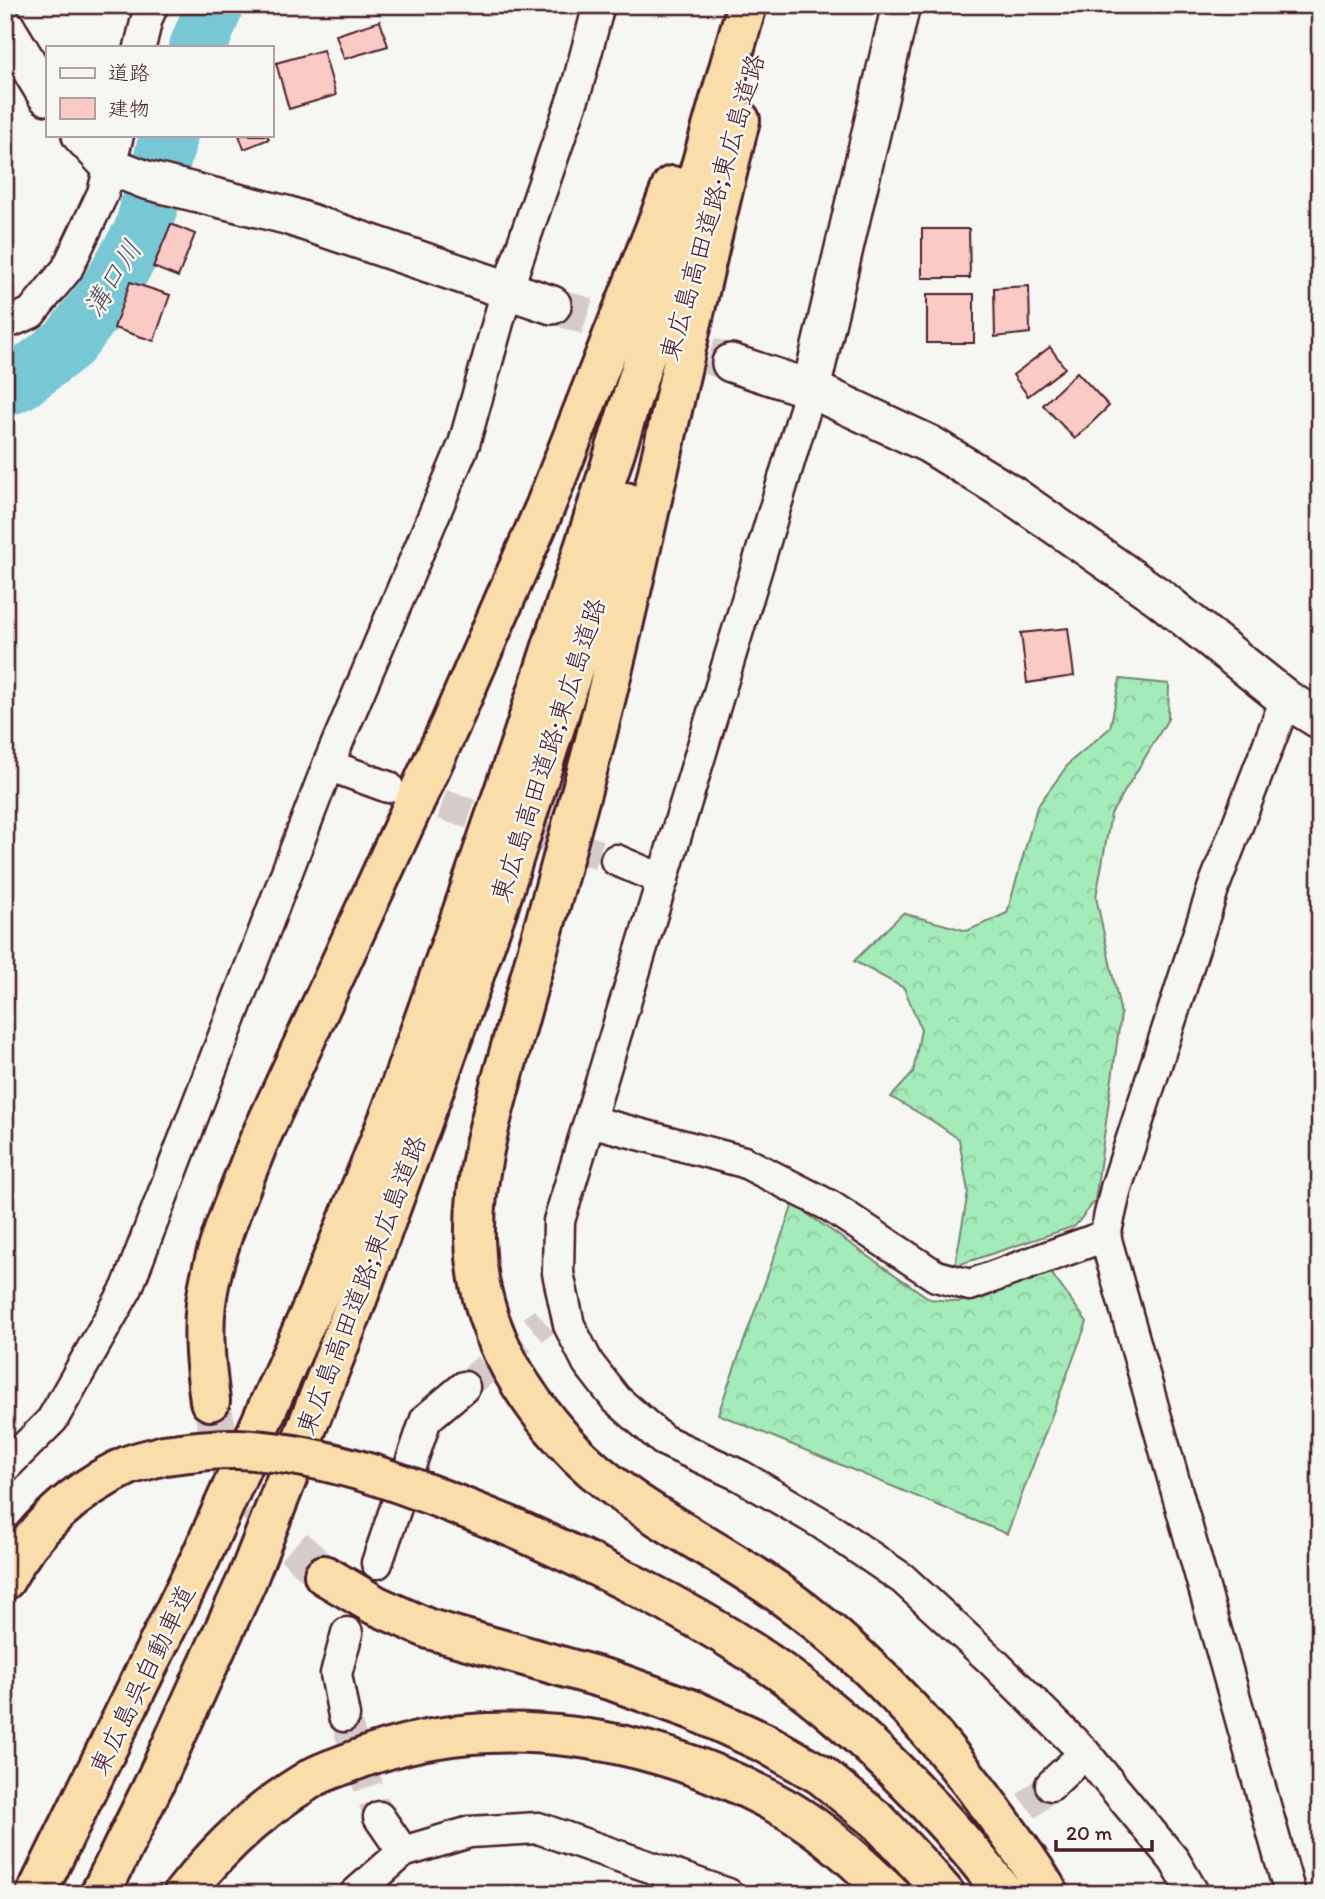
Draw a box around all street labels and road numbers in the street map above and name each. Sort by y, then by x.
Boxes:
street label: 東広島高田道路;東広島道路 [653,50,771,364]
street label: 東広島高田道路;東広島道路 [484,594,612,906]
street label: 東広島高田道路;東広島道路 [289,1131,433,1439]
street label: 東広島呉自動車道 [82,1580,202,1780]

